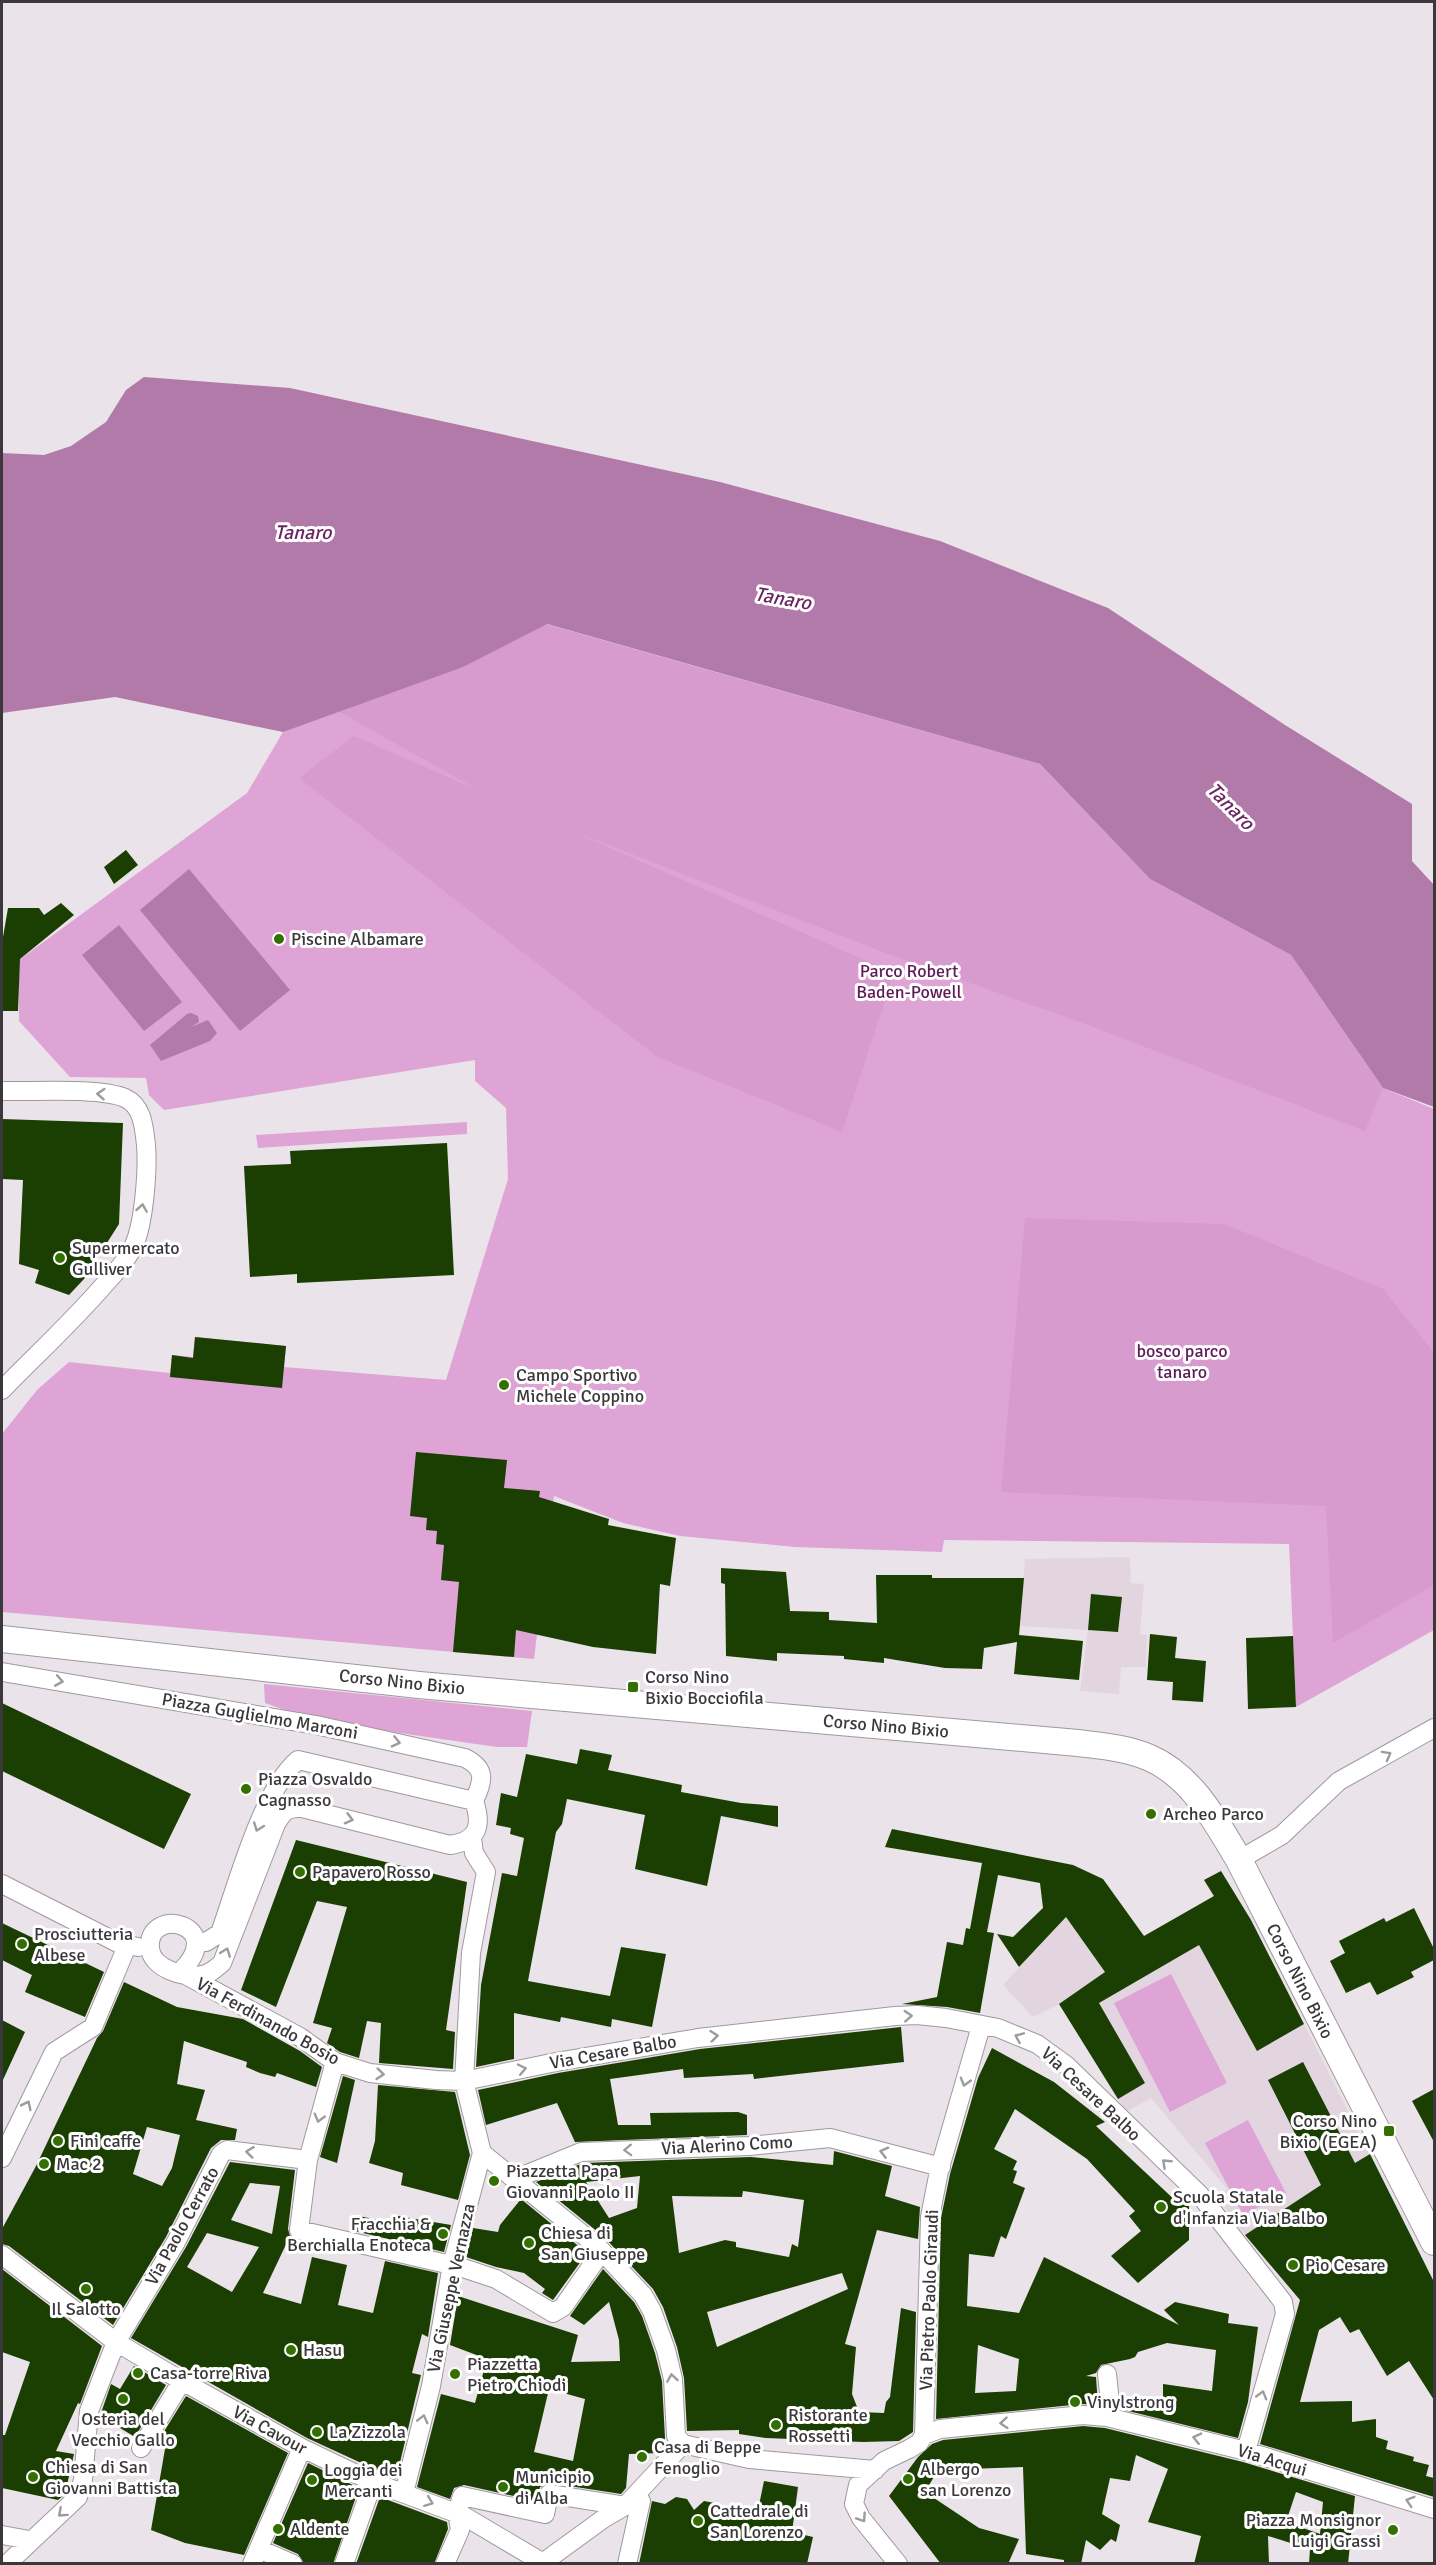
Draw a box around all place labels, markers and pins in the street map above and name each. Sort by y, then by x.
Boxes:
place label: Piscine Albamare [291,928,424,950]
marker: Piscine Albamare [272,932,286,946]
place label: Supermercato Gulliver [72,1237,180,1280]
marker: Supermercato Gulliver [53,1251,67,1265]
place label: Campo Sportivo Michele Coppino [516,1364,644,1407]
marker: Campo Sportivo Michele Coppino [497,1378,511,1392]
place label: Corso Nino Bixio Bocciofila [645,1666,764,1709]
marker: Corso Nino Bixio Bocciofila [626,1680,640,1694]
place label: Piazza Osvaldo Cagnasso [258,1768,372,1811]
marker: Piazza Osvaldo Cagnasso [239,1782,253,1796]
place label: Archeo Parco [1163,1803,1264,1825]
marker: Archeo Parco [1144,1807,1158,1821]
place label: Papavero Rosso [312,1861,431,1883]
marker: Papavero Rosso [293,1865,307,1879]
place label: Prosciutteria Albese [34,1923,133,1966]
marker: Prosciutteria Albese [15,1937,29,1951]
place label: Corso Nino Bixio (EGEA) [1279,2110,1377,2153]
marker: Corso Nino Bixio (EGEA) [1382,2124,1396,2138]
place label: Fini caffe [70,2130,141,2152]
marker: Fini caffe [51,2134,65,2148]
place label: Mac 2 [56,2153,102,2175]
marker: Mac 2 [37,2157,51,2171]
place label: Piazzetta Papa Giovanni Paolo II [506,2160,635,2203]
marker: Piazzetta Papa Giovanni Paolo II [487,2174,501,2188]
place label: Scuola Statale d'Infanzia Via Balbo [1173,2186,1325,2229]
marker: Scuola Statale d'Infanzia Via Balbo [1154,2200,1168,2214]
place label: Fracchia & Berchialla Enoteca [287,2213,431,2256]
place label: Chiesa di San Giuseppe [541,2222,645,2265]
marker: Fracchia & Berchialla Enoteca [436,2227,450,2241]
marker: Chiesa di San Giuseppe [522,2236,536,2250]
place label: Pio Cesare [1305,2254,1385,2276]
marker: Pio Cesare [1286,2258,1300,2272]
marker: Il Salotto [79,2282,93,2296]
place label: Il Salotto [51,2298,121,2320]
place label: Hasu [303,2339,342,2361]
marker: Hasu [284,2343,298,2357]
place label: Piazzetta Pietro Chiodi [467,2353,566,2396]
place label: Casa-torre Riva [150,2362,267,2384]
marker: Casa-torre Riva [131,2366,145,2380]
marker: Piazzetta Pietro Chiodi [448,2367,462,2381]
place label: Vinylstrong [1087,2391,1175,2413]
marker: Osteria del Vecchio Gallo [116,2392,130,2406]
marker: Vinylstrong [1068,2395,1082,2409]
place label: Ristorante Rossetti [788,2404,868,2447]
place label: Osteria del Vecchio Gallo [71,2408,175,2451]
marker: Ristorante Rossetti [769,2418,783,2432]
place label: La Zizzola [329,2421,406,2443]
marker: La Zizzola [310,2425,324,2439]
place label: Casa di Beppe Fenoglio [654,2436,761,2479]
marker: Casa di Beppe Fenoglio [635,2450,649,2464]
place label: Chiesa di San Giovanni Battista [45,2456,177,2499]
place label: Albergo san Lorenzo [920,2458,1011,2501]
place label: Loggia dei Mercanti [324,2459,403,2502]
place label: Municipio di Alba [515,2466,591,2509]
marker: Chiesa di San Giovanni Battista [26,2470,40,2484]
marker: Albergo san Lorenzo [901,2472,915,2486]
marker: Loggia dei Mercanti [305,2473,319,2487]
marker: Municipio di Alba [496,2480,510,2494]
place label: Cattedrale di San Lorenzo [710,2500,809,2543]
place label: Piazza Monsignor Luigi Grassi [1246,2509,1381,2552]
marker: Cattedrale di San Lorenzo [691,2514,705,2528]
place label: Aldente [290,2518,350,2540]
marker: Aldente [271,2522,285,2536]
marker: Piazza Monsignor Luigi Grassi [1386,2523,1400,2537]

